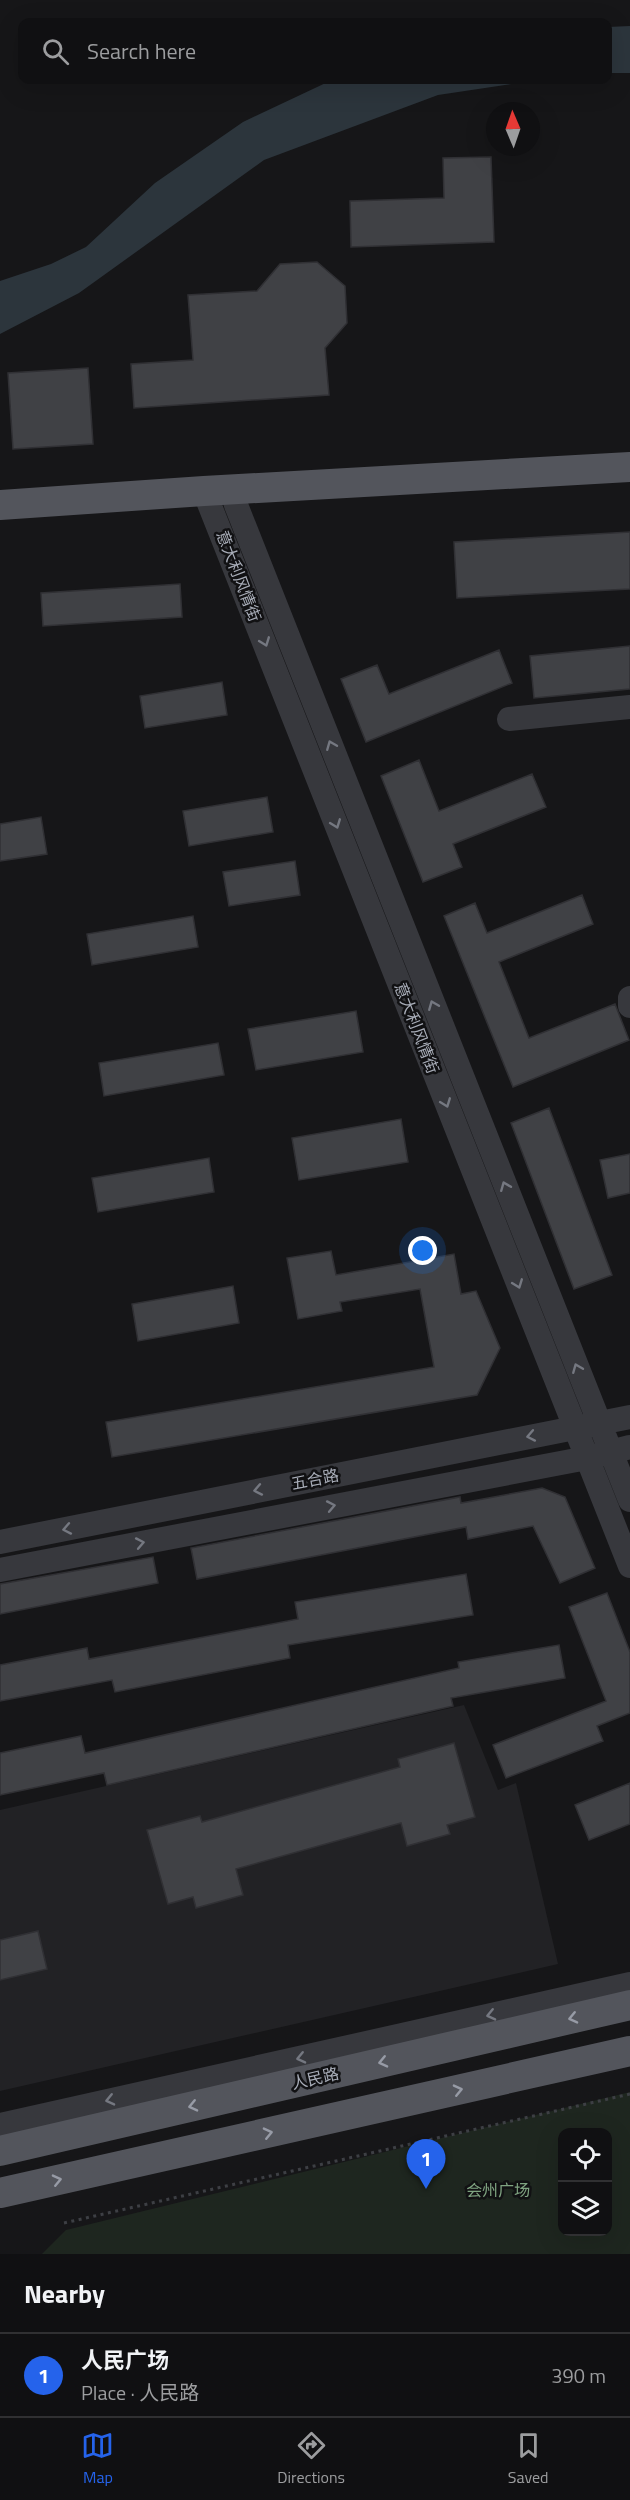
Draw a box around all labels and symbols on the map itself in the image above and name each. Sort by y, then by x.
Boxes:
north arrow [486,102,540,156]
street label: 意大利风情街 [211,527,267,625]
one-way arrow [258,636,270,647]
one-way arrow [326,741,338,752]
one-way arrow [329,818,342,828]
street label: 意大利风情街 [389,979,445,1077]
one-way arrow [428,1000,440,1011]
one-way arrow [439,1097,452,1108]
one-way arrow [500,1181,512,1192]
your location [408,1236,437,1265]
one-way arrow [511,1278,523,1289]
one-way arrow [571,1363,584,1373]
one-way arrow [527,1429,537,1442]
street label: 五合路 [289,1463,341,1495]
one-way arrow [253,1483,263,1496]
one-way arrow [326,1500,336,1513]
one-way arrow [62,1522,72,1535]
one-way arrow [135,1537,145,1550]
one-way arrow [486,2008,496,2021]
one-way arrow [568,2011,578,2024]
one-way arrow [296,2051,306,2064]
one-way arrow [378,2055,388,2068]
street label: 人民路 [289,2061,341,2095]
one-way arrow [453,2084,463,2097]
one-way arrow [106,2093,116,2106]
one-way arrow [188,2099,198,2112]
one-way arrow [263,2127,273,2140]
pin: 1 [406,2140,446,2189]
one-way arrow [52,2174,62,2187]
park label: 会州广场 [466,2178,530,2202]

